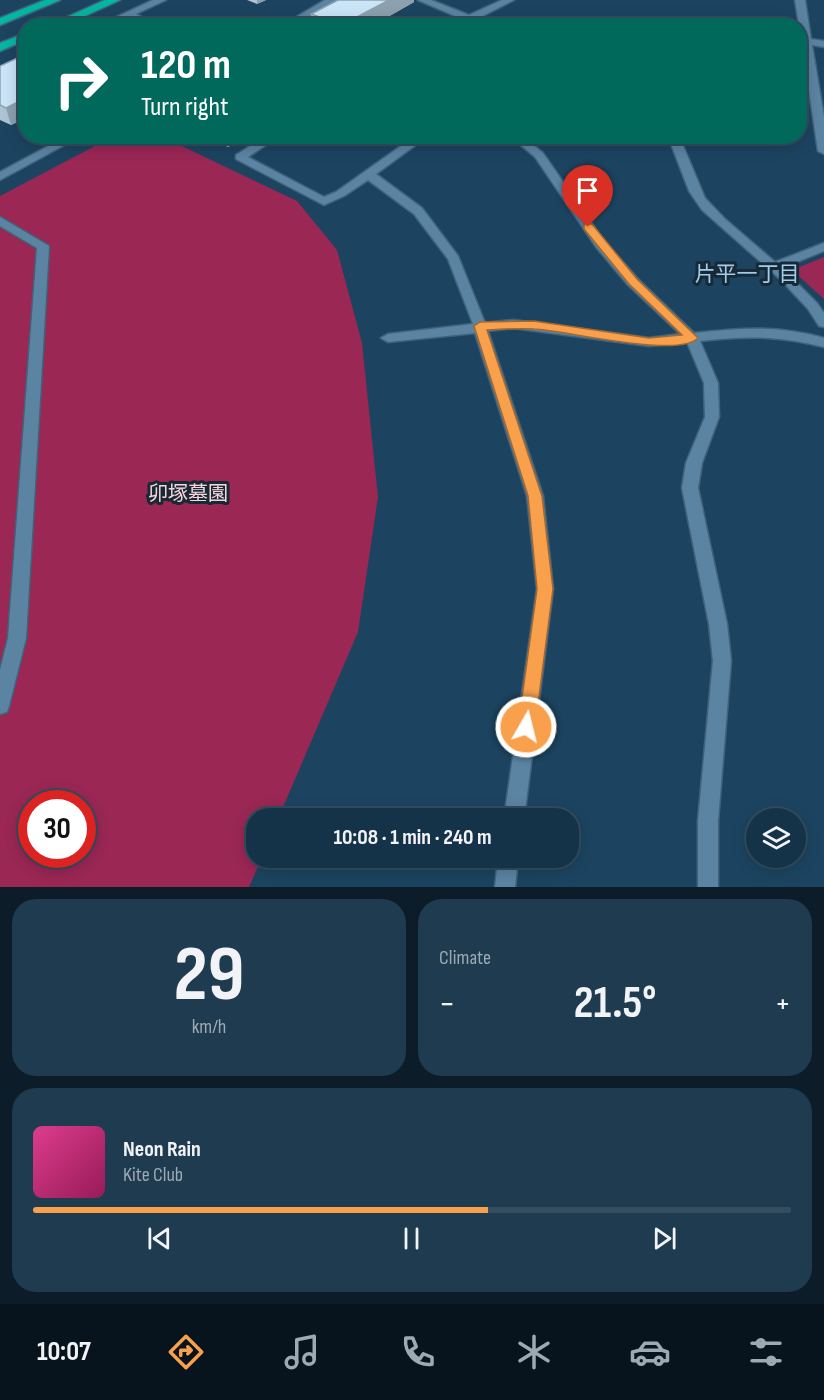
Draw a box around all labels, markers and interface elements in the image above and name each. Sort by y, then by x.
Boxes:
text: 120 m [141,40,231,91]
icon: right [42,42,120,120]
text: Turn right [141,91,228,123]
pin [562,165,613,227]
icon: arrive [571,174,604,207]
district label: 片平一丁目 [695,262,800,287]
park label: 卯塚墓園 [148,482,228,506]
position arrow [494,695,558,759]
speed limit sign: 30 [18,790,96,868]
map controls [746,808,806,868]
button: layers [746,808,806,868]
text: 10:08 · 1 min · 240 m [333,824,492,851]
text: 29 [173,929,245,1022]
text: Climate [439,946,491,970]
text: 21.5° [574,976,656,1031]
text: − [439,984,455,1024]
text: + [775,984,791,1024]
text: km/h [192,1015,226,1039]
text: Neon Rain [123,1136,201,1163]
text: Kite Club [123,1163,183,1187]
icon: previous [143,1222,176,1255]
icon: pause [395,1222,428,1255]
icon: next [648,1222,681,1255]
icon: directions [165,1331,207,1373]
icon: music [281,1331,323,1373]
icon: phone [397,1331,439,1373]
icon: climate [513,1331,555,1373]
icon: car [629,1331,671,1373]
icon: filters [745,1331,787,1373]
text: 10:07 [37,1336,91,1368]

